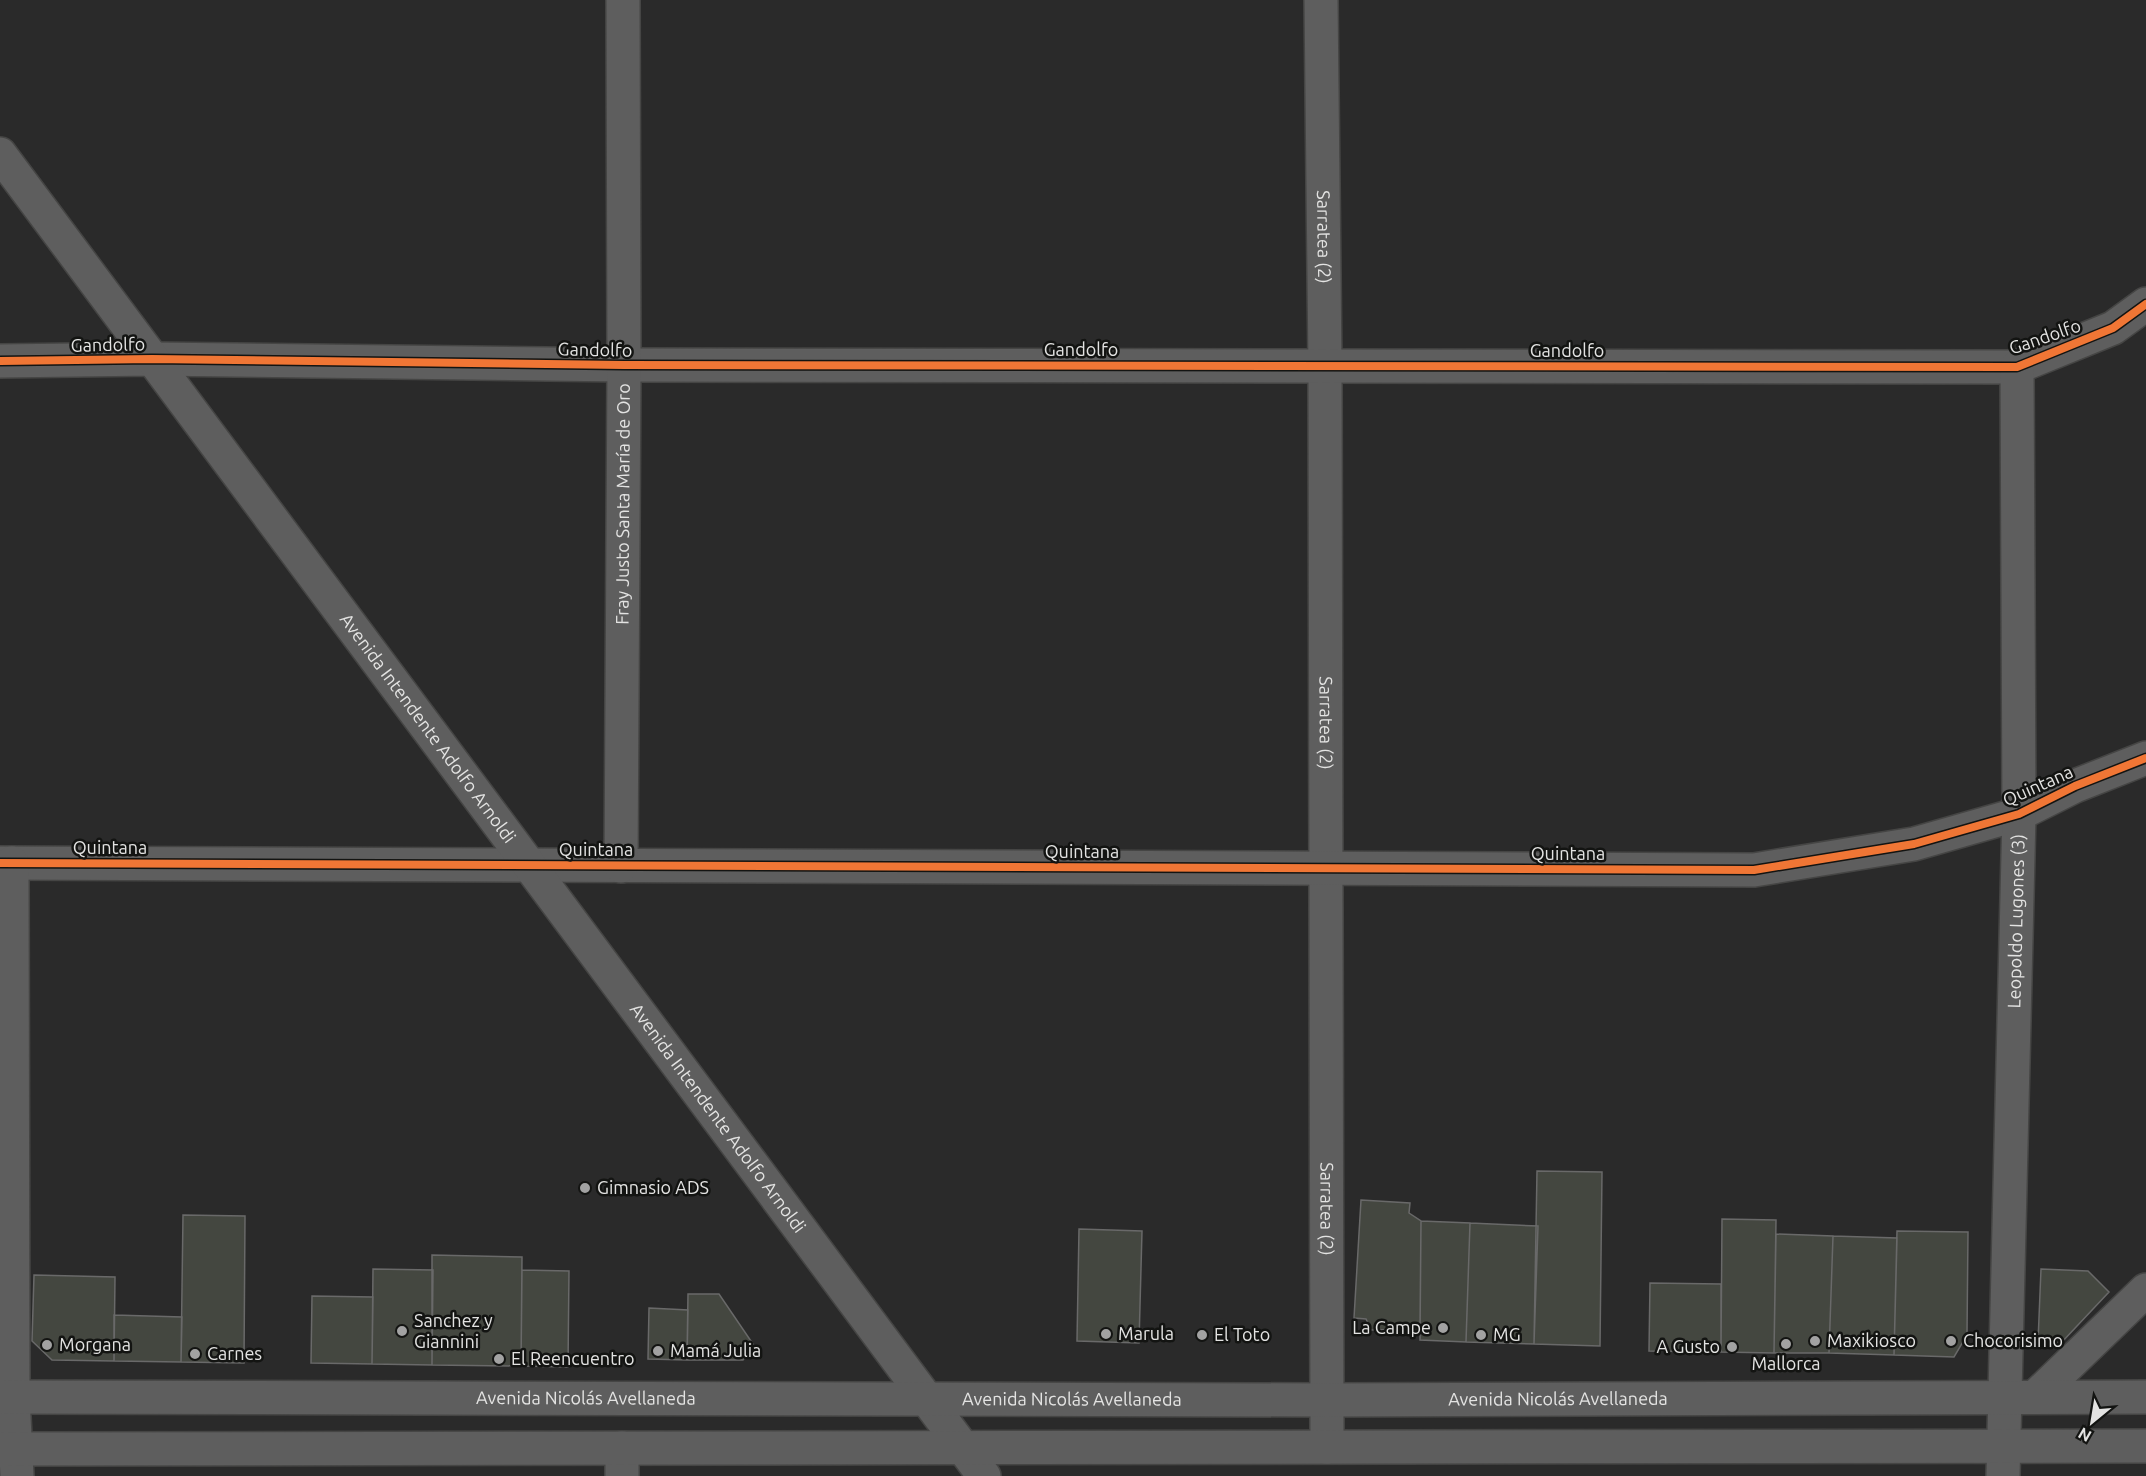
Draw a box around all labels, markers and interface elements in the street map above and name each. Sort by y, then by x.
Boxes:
street label: Sarratea (2) [1314,190,1335,284]
street label: Gandolfo [2006,314,2083,358]
street label: Gandolfo [71,333,145,355]
street label: Gandolfo [558,338,632,360]
street label: Gandolfo [1044,339,1118,359]
street label: Gandolfo [1530,340,1604,360]
street label: Fray Justo Santa María de Oro [611,383,633,625]
street label: Avenida Intendente Adolfo Arnoldi [336,609,520,846]
street label: Sarratea (2) [1316,676,1337,770]
street label: Quintana [1999,761,2076,810]
street label: Leopoldo Lugones (3) [2003,834,2029,1009]
street label: Quintana [73,837,147,858]
street label: Quintana [559,839,633,860]
street label: Quintana [1045,841,1119,862]
street label: Quintana [1531,843,1605,864]
street label: Avenida Intendente Adolfo Arnoldi [627,999,810,1236]
street label: Sarratea (2) [1317,1162,1338,1256]
place label: Gimnasio ADS [597,1177,709,1197]
marker: Gimnasio ADS [578,1181,592,1195]
place label: Sanchez y Giannini [414,1310,493,1351]
place label: La Campe [1352,1317,1431,1337]
marker: La Campe [1436,1321,1450,1335]
place label: Marula [1118,1323,1174,1343]
marker: Sanchez y Giannini [395,1324,409,1338]
place label: El Toto [1214,1324,1270,1344]
place label: MG [1493,1324,1521,1344]
marker: Marula [1099,1327,1113,1341]
marker: El Toto [1195,1328,1209,1342]
marker: MG [1474,1328,1488,1342]
place label: Maxikiosco [1827,1330,1916,1350]
place label: Chocorisimo [1963,1330,2063,1350]
place label: Morgana [59,1334,131,1354]
marker: Maxikiosco [1808,1334,1822,1348]
marker: Chocorisimo [1944,1334,1958,1348]
place label: A Gusto [1657,1336,1720,1356]
marker: Mallorca [1779,1337,1793,1351]
marker: Morgana [40,1338,54,1352]
place label: Mamá Julia [670,1340,761,1360]
marker: A Gusto [1725,1340,1739,1354]
place label: Carnes [207,1343,262,1363]
marker: Mamá Julia [651,1344,665,1358]
marker: Carnes [188,1347,202,1361]
place label: El Reencuentro [511,1348,635,1368]
marker: El Reencuentro [492,1352,506,1366]
place label: Mallorca [1751,1353,1821,1373]
street label: Avenida Nicolás Avellaneda [476,1387,696,1408]
street label: Avenida Nicolás Avellaneda [962,1388,1182,1409]
street label: Avenida Nicolás Avellaneda [1448,1388,1668,1409]
north arrow [2062,1392,2122,1452]
text: N [2075,1424,2094,1446]

